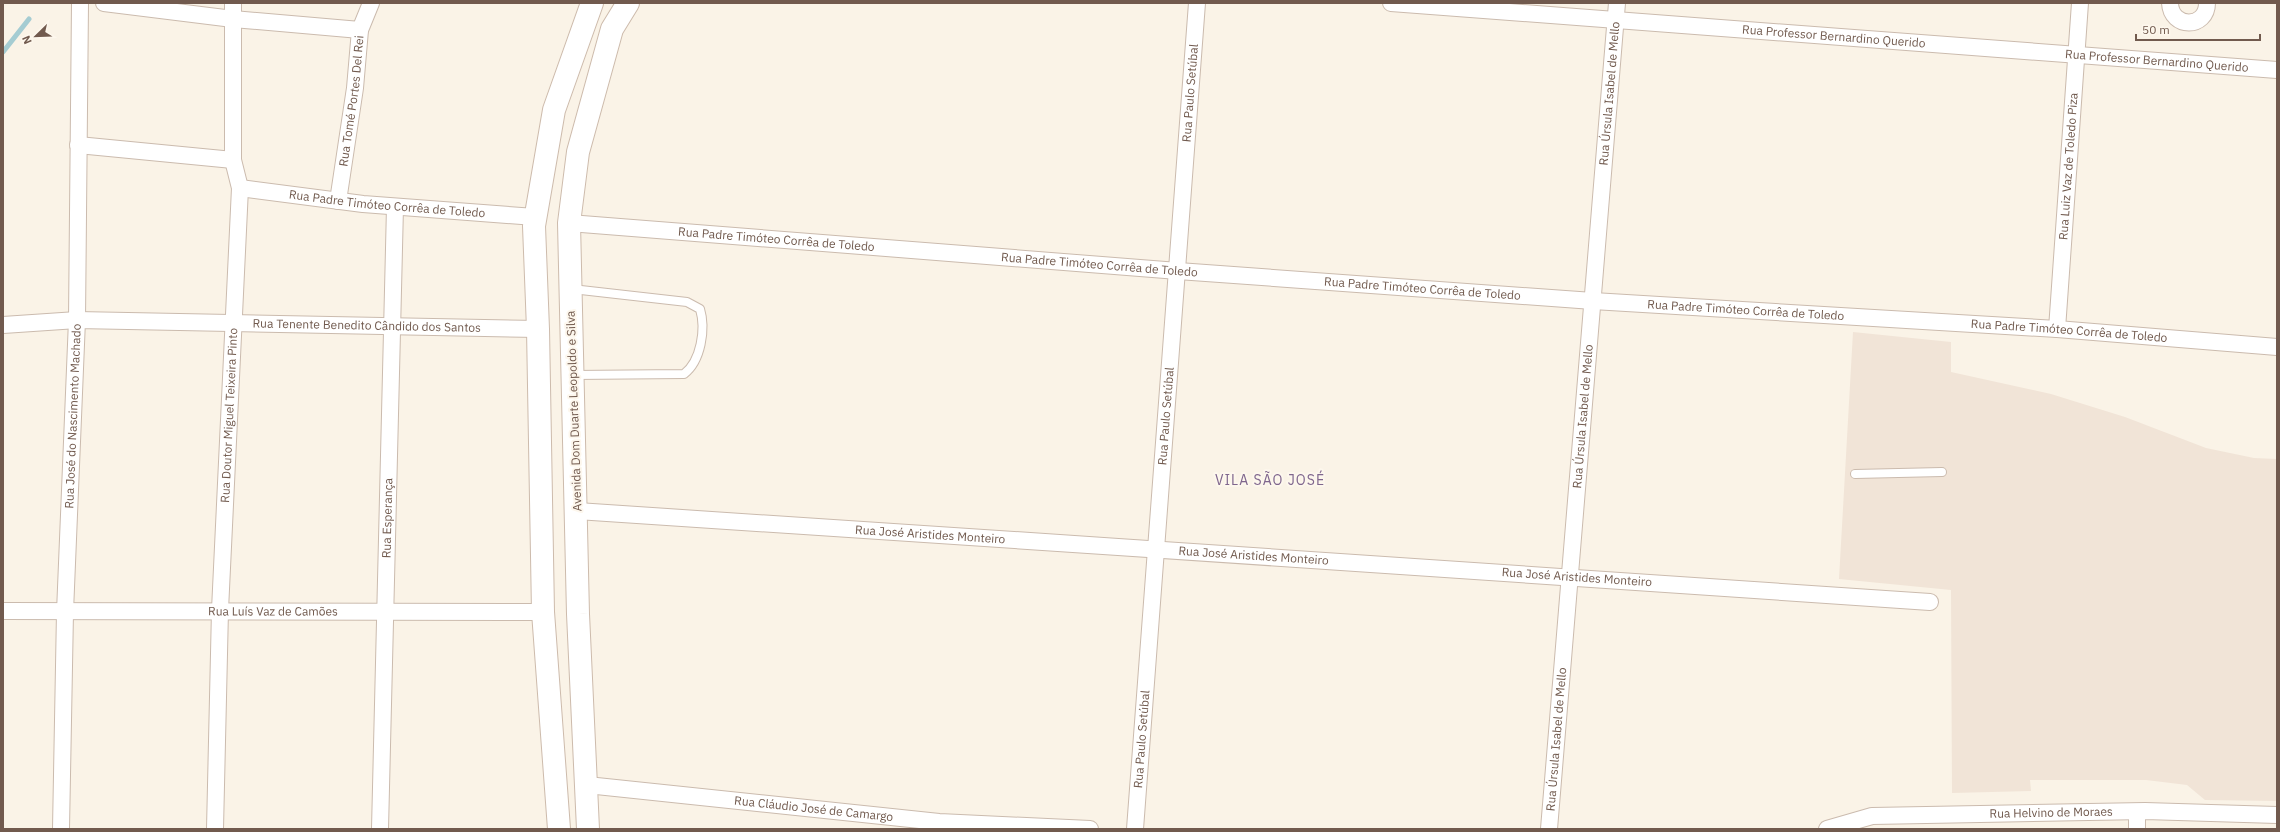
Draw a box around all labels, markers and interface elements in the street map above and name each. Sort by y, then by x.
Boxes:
north arrow [16,16,56,56]
scale bar [2136,16,2260,42]
street label: Rua Úrsula Isabel de Mello [1596,21,1622,166]
street label: Rua Professor Bernardino Querido [1742,22,1926,50]
text: 50 m [2142,22,2170,37]
text: N [19,33,35,46]
street label: Rua Tomé Portes Del Rei [335,35,367,167]
street label: Rua Paulo Setúbal [1179,43,1201,143]
street label: Rua Professor Bernardino Querido [2065,46,2249,75]
street label: Rua Luiz Vaz de Toledo Piza [2055,92,2081,241]
street label: Rua Padre Timóteo Corrêa de Toledo [288,186,486,220]
street label: Rua Padre Timóteo Corrêa de Toledo [678,224,876,254]
street label: Rua Padre Timóteo Corrêa de Toledo [1001,249,1198,279]
street label: Rua Padre Timóteo Corrêa de Toledo [1324,274,1522,303]
street label: Rua Padre Timóteo Corrêa de Toledo [1647,296,1845,323]
street label: Avenida Dom Duarte Leopoldo e Silva [562,310,584,512]
street label: Rua Tenente Benedito Cândido dos Santos [252,315,481,335]
street label: Rua Padre Timóteo Corrêa de Toledo [1970,316,2168,345]
street label: Rua José do Nascimento Machado [61,323,84,509]
street label: Rua Doutor Miguel Teixeira Pinto [217,327,240,503]
street label: Rua Úrsula Isabel de Mello [1569,344,1596,489]
street label: Rua Paulo Setúbal [1154,367,1177,466]
district label: VILA SÃO JOSÉ [1215,470,1325,489]
street label: Rua Esperança [379,477,395,558]
street label: Rua José Aristides Monteiro [855,522,1006,547]
street label: Rua José Aristides Monteiro [1178,543,1329,568]
street label: Rua José Aristides Monteiro [1501,564,1653,589]
street label: Rua Luís Vaz de Camões [208,603,338,619]
street label: Rua Úrsula Isabel de Mello [1542,666,1569,812]
street label: Rua Paulo Setúbal [1130,690,1152,789]
street label: Rua Cláudio José de Camargo [734,793,894,824]
street label: Rua Helvino de Moraes [1989,804,2113,821]

